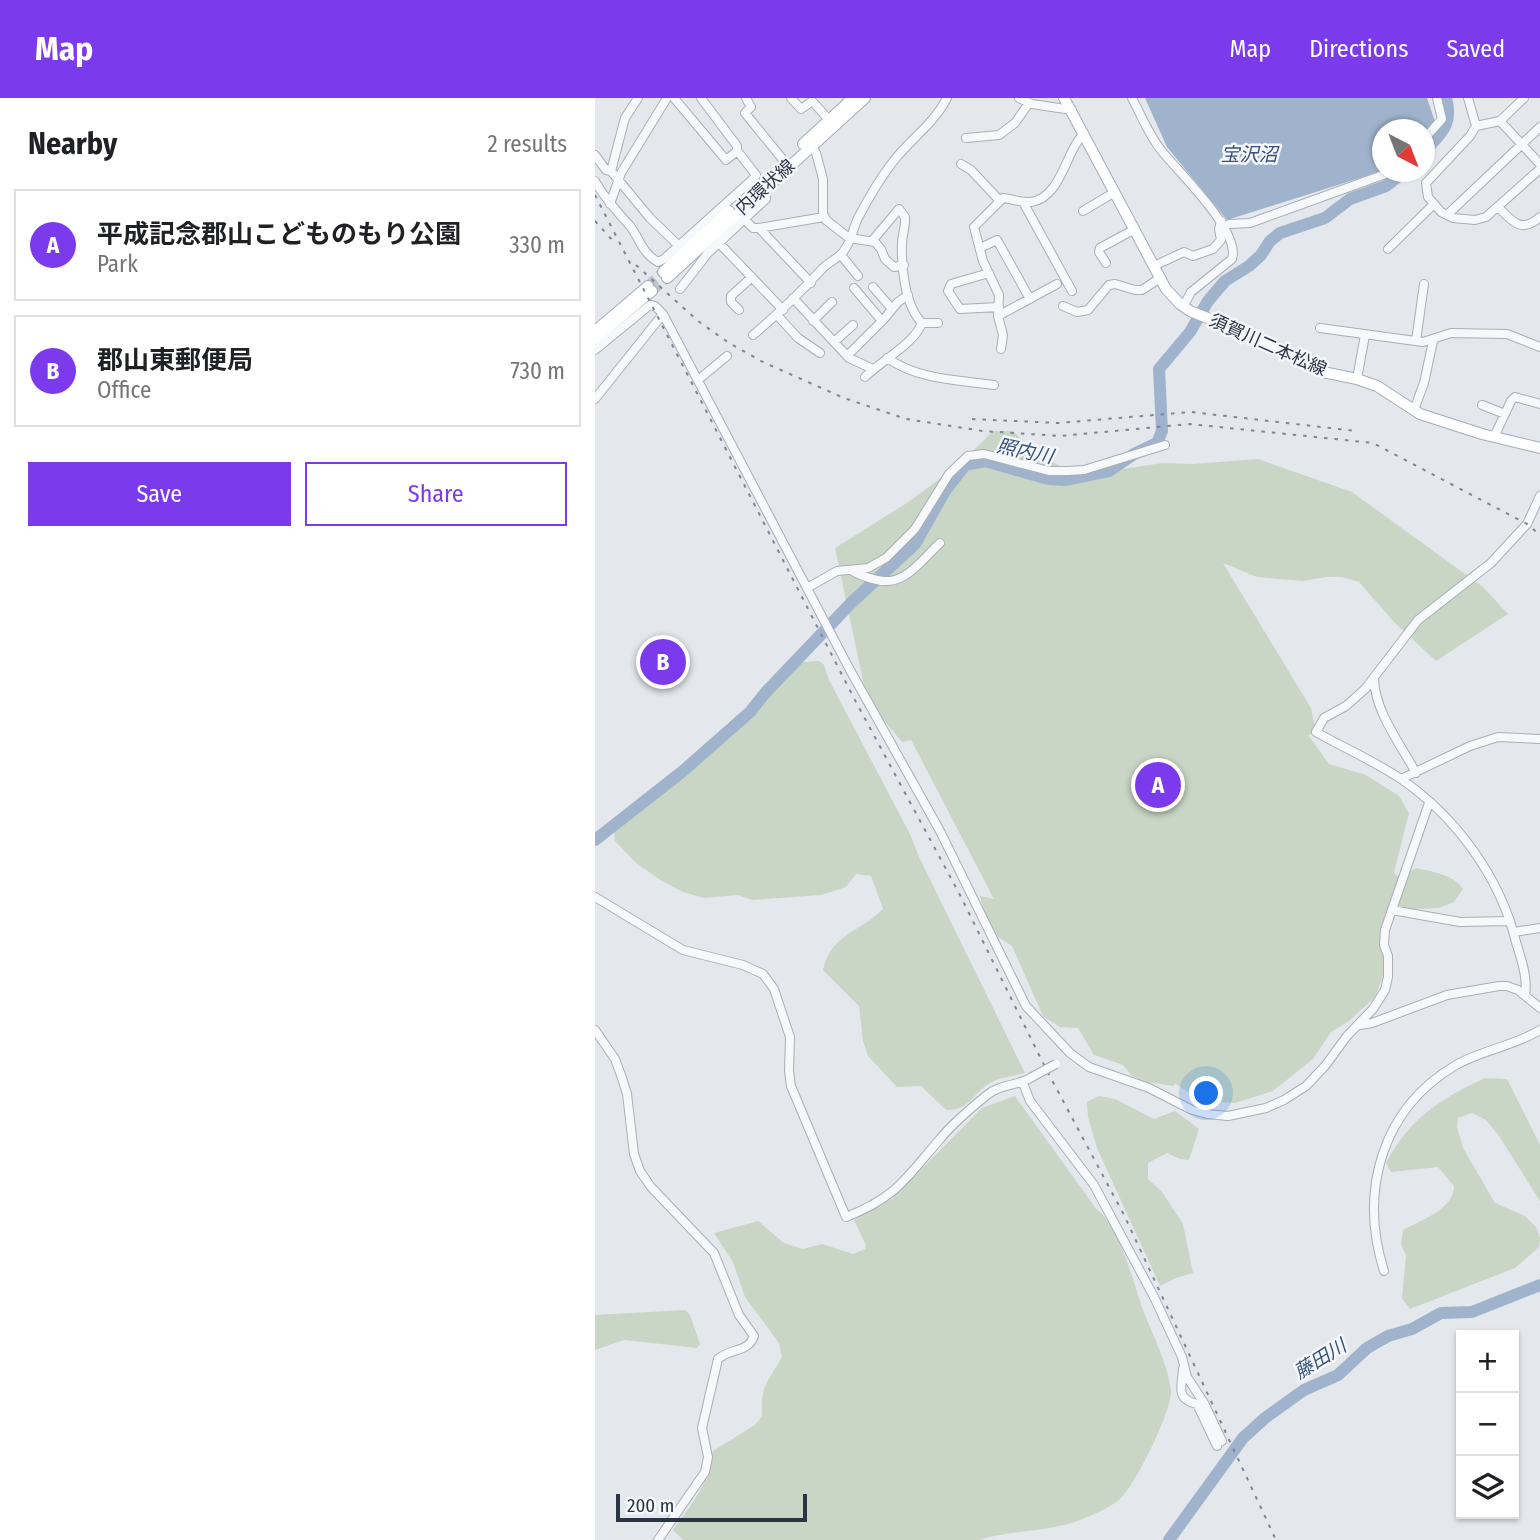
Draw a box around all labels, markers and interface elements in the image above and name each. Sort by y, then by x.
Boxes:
text: Map [35,29,93,69]
text: Map [1230,35,1271,63]
text: Directions [1309,35,1408,63]
text: Saved [1446,35,1505,63]
north arrow [1372,119,1435,182]
text: Nearby [28,126,117,162]
text: 2 results [487,130,567,158]
water label: 宝沢沼 [1220,143,1280,166]
street label: 内環状線 [731,155,799,219]
text: 平成記念郡山こどものもり公園 [97,219,461,250]
text: A [47,231,59,259]
text: 330 m [509,231,565,259]
text: Park [97,250,138,278]
street label: 須賀川二本松線 [1206,309,1330,381]
text: 郡山東郵便局 [97,345,253,376]
text: B [47,357,59,385]
text: 730 m [510,357,565,385]
text: Office [97,376,151,404]
water label: 照内川 [995,434,1057,469]
button: Save [28,462,291,526]
button: Share [305,462,567,526]
pin: B [640,636,686,688]
pin: A [1135,759,1181,811]
your location [1189,1076,1223,1110]
map controls [1456,1330,1519,1519]
button: + [1456,1330,1519,1393]
water label: 藤田川 [1290,1333,1352,1384]
button: − [1456,1393,1519,1456]
button: layers [1456,1456,1519,1519]
scale bar [616,1491,807,1523]
text: 200 m [627,1494,674,1517]

